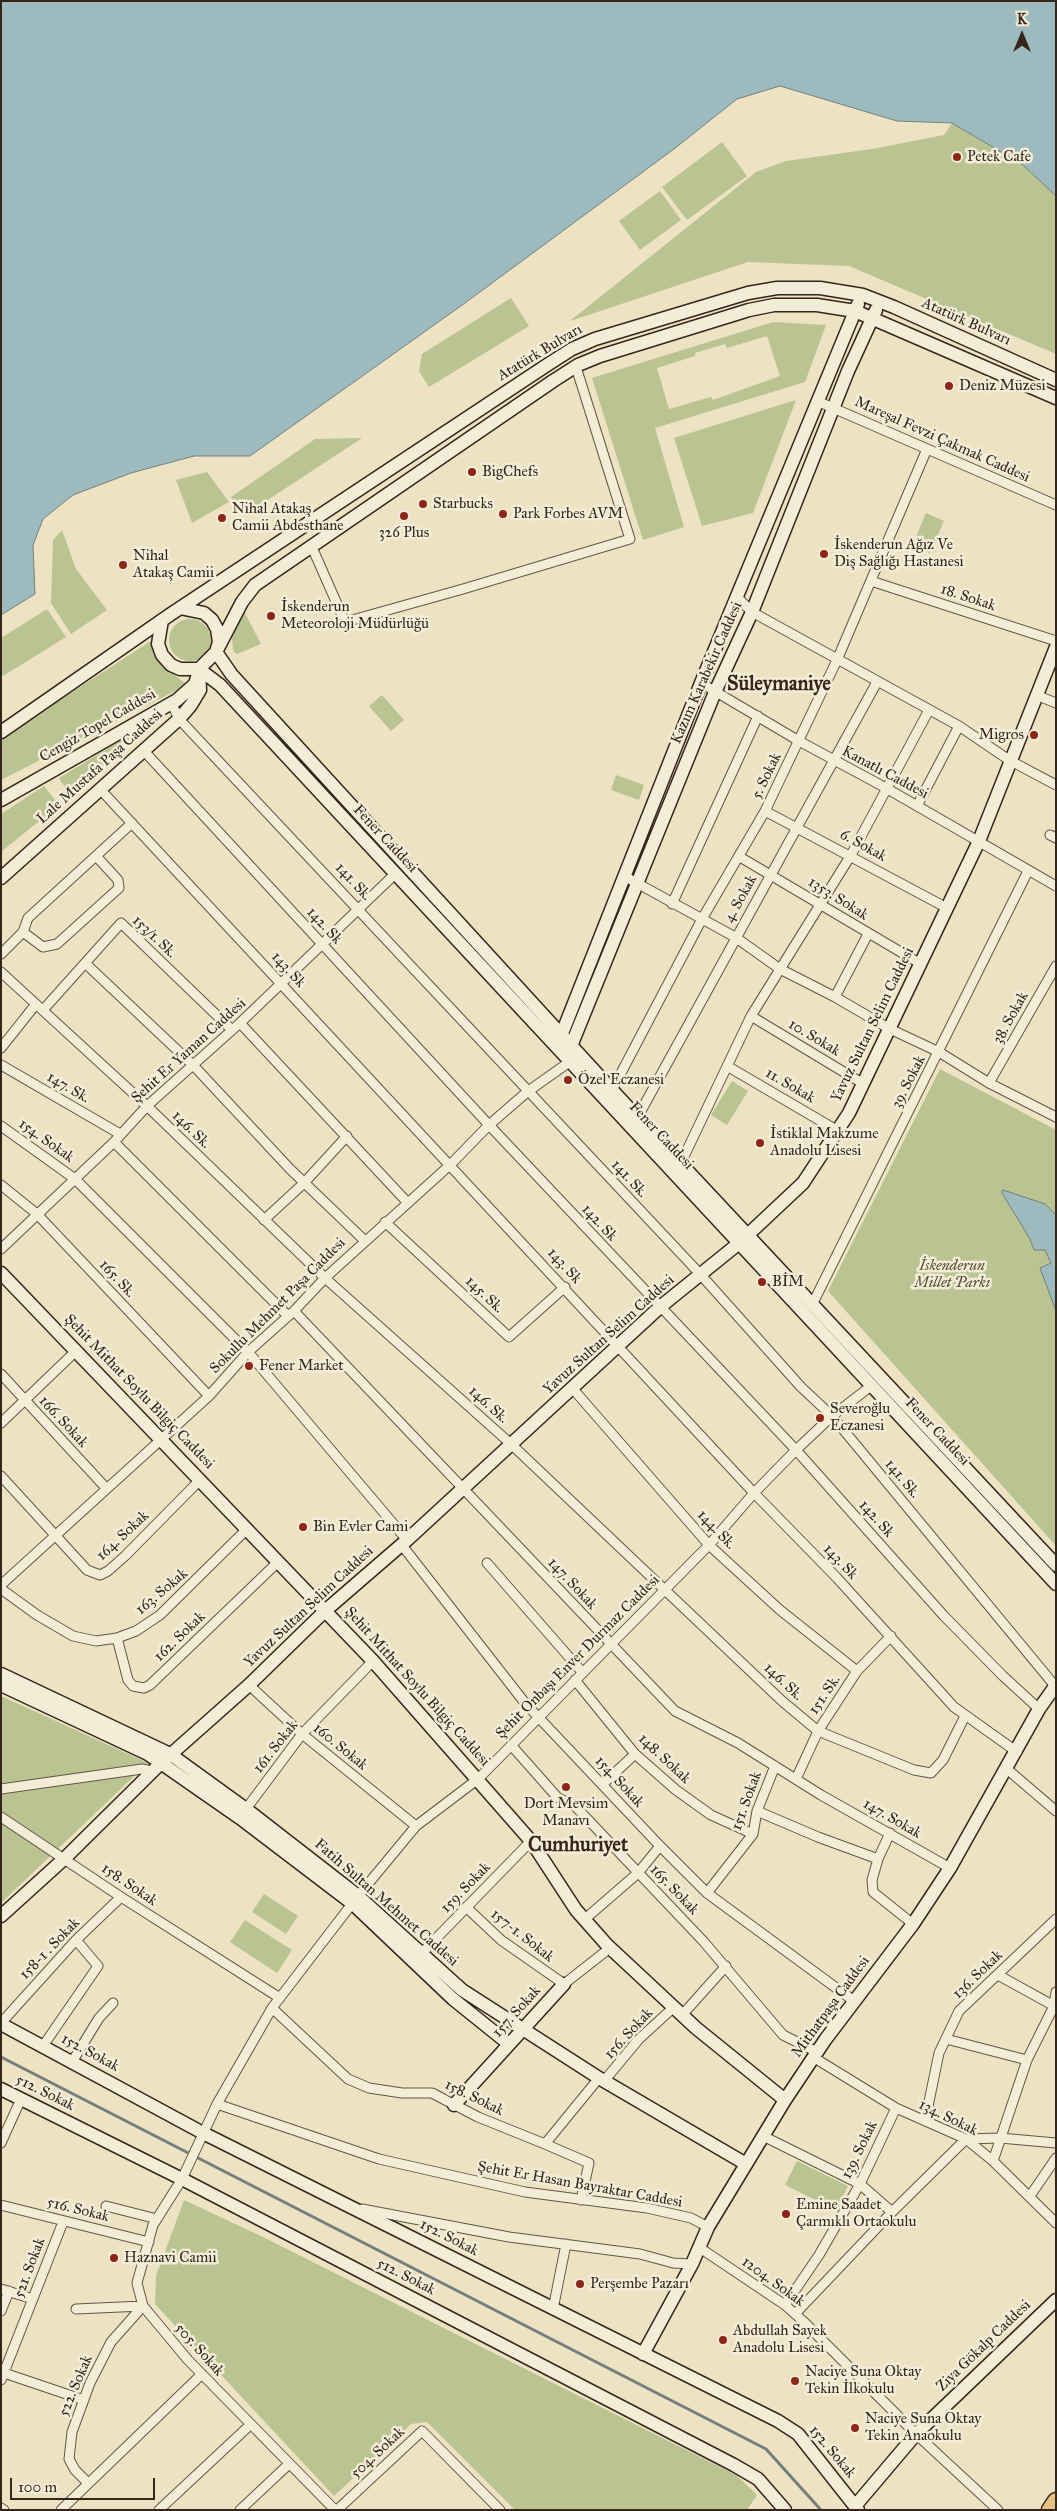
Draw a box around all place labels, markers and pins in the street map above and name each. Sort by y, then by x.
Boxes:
place label: Petek Cafe [967,148,1031,166]
marker: Petek Cafe [951,151,963,163]
place label: Deniz Müzesi [959,377,1046,395]
marker: Deniz Müzesi [943,380,955,392]
place label: BigChefs [482,463,538,481]
marker: BigChefs [466,466,478,478]
place label: Starbucks [433,495,493,513]
marker: Starbucks [417,498,429,510]
place label: Nihal Atakaş Camii Abdesthane [232,500,344,535]
place label: Park Forbes AVM [513,505,623,523]
marker: Park Forbes AVM [497,508,509,520]
marker: 326 Plus [398,510,410,522]
marker: Nihal Atakaş Camii Abdesthane [216,512,228,524]
place label: 326 Plus [379,524,429,542]
place label: İskenderun Ağız Ve Diş Sağlığı Hastanesi [834,536,964,571]
place label: Nihal Atakaş Camii [133,547,214,582]
marker: İskenderun Ağız Ve Diş Sağlığı Hastanesi [818,548,830,560]
marker: Nihal Atakaş Camii [117,559,129,571]
place label: İskenderun Meteoroloji Müdürlüğü [281,598,429,633]
marker: İskenderun Meteoroloji Müdürlüğü [265,610,277,622]
place label: Migros [979,726,1024,744]
marker: Migros [1028,729,1040,741]
place label: Özel Eczanesi [578,1071,664,1089]
marker: Özel Eczanesi [562,1074,574,1086]
place label: İstiklal Makzume Anadolu Lisesi [770,1125,878,1160]
marker: İstiklal Makzume Anadolu Lisesi [754,1137,766,1149]
place label: BİM [772,1273,804,1291]
marker: BİM [756,1276,768,1288]
place label: Fener Market [259,1357,344,1375]
marker: Fener Market [243,1360,255,1372]
place label: Severoğlu Eczanesi [830,1400,890,1435]
marker: Severoğlu Eczanesi [814,1412,826,1424]
place label: Bin Evler Cami [313,1518,408,1536]
marker: Bin Evler Cami [297,1521,309,1533]
marker: Dort Mevsim Manavı [560,1781,572,1793]
place label: Dort Mevsim Manavı [524,1795,608,1830]
place label: Emine Saadet Çarmıklı Ortaokulu [796,2196,917,2231]
marker: Emine Saadet Çarmıklı Ortaokulu [780,2208,792,2220]
place label: Haznavi Camii [124,2249,217,2267]
marker: Haznavi Camii [108,2252,120,2264]
place label: Perşembe Pazarı [590,2275,689,2293]
marker: Perşembe Pazarı [574,2278,586,2290]
place label: Abdullah Sayek Anadolu Lisesi [733,2322,827,2357]
marker: Abdullah Sayek Anadolu Lisesi [717,2334,729,2346]
place label: Naciye Suna Oktay Tekin İlkokulu [805,2363,921,2398]
marker: Naciye Suna Oktay Tekin İlkokulu [789,2375,801,2387]
place label: Naciye Suna Oktay Tekin Anaokulu [865,2410,981,2445]
marker: Naciye Suna Oktay Tekin Anaokulu [849,2422,861,2434]

